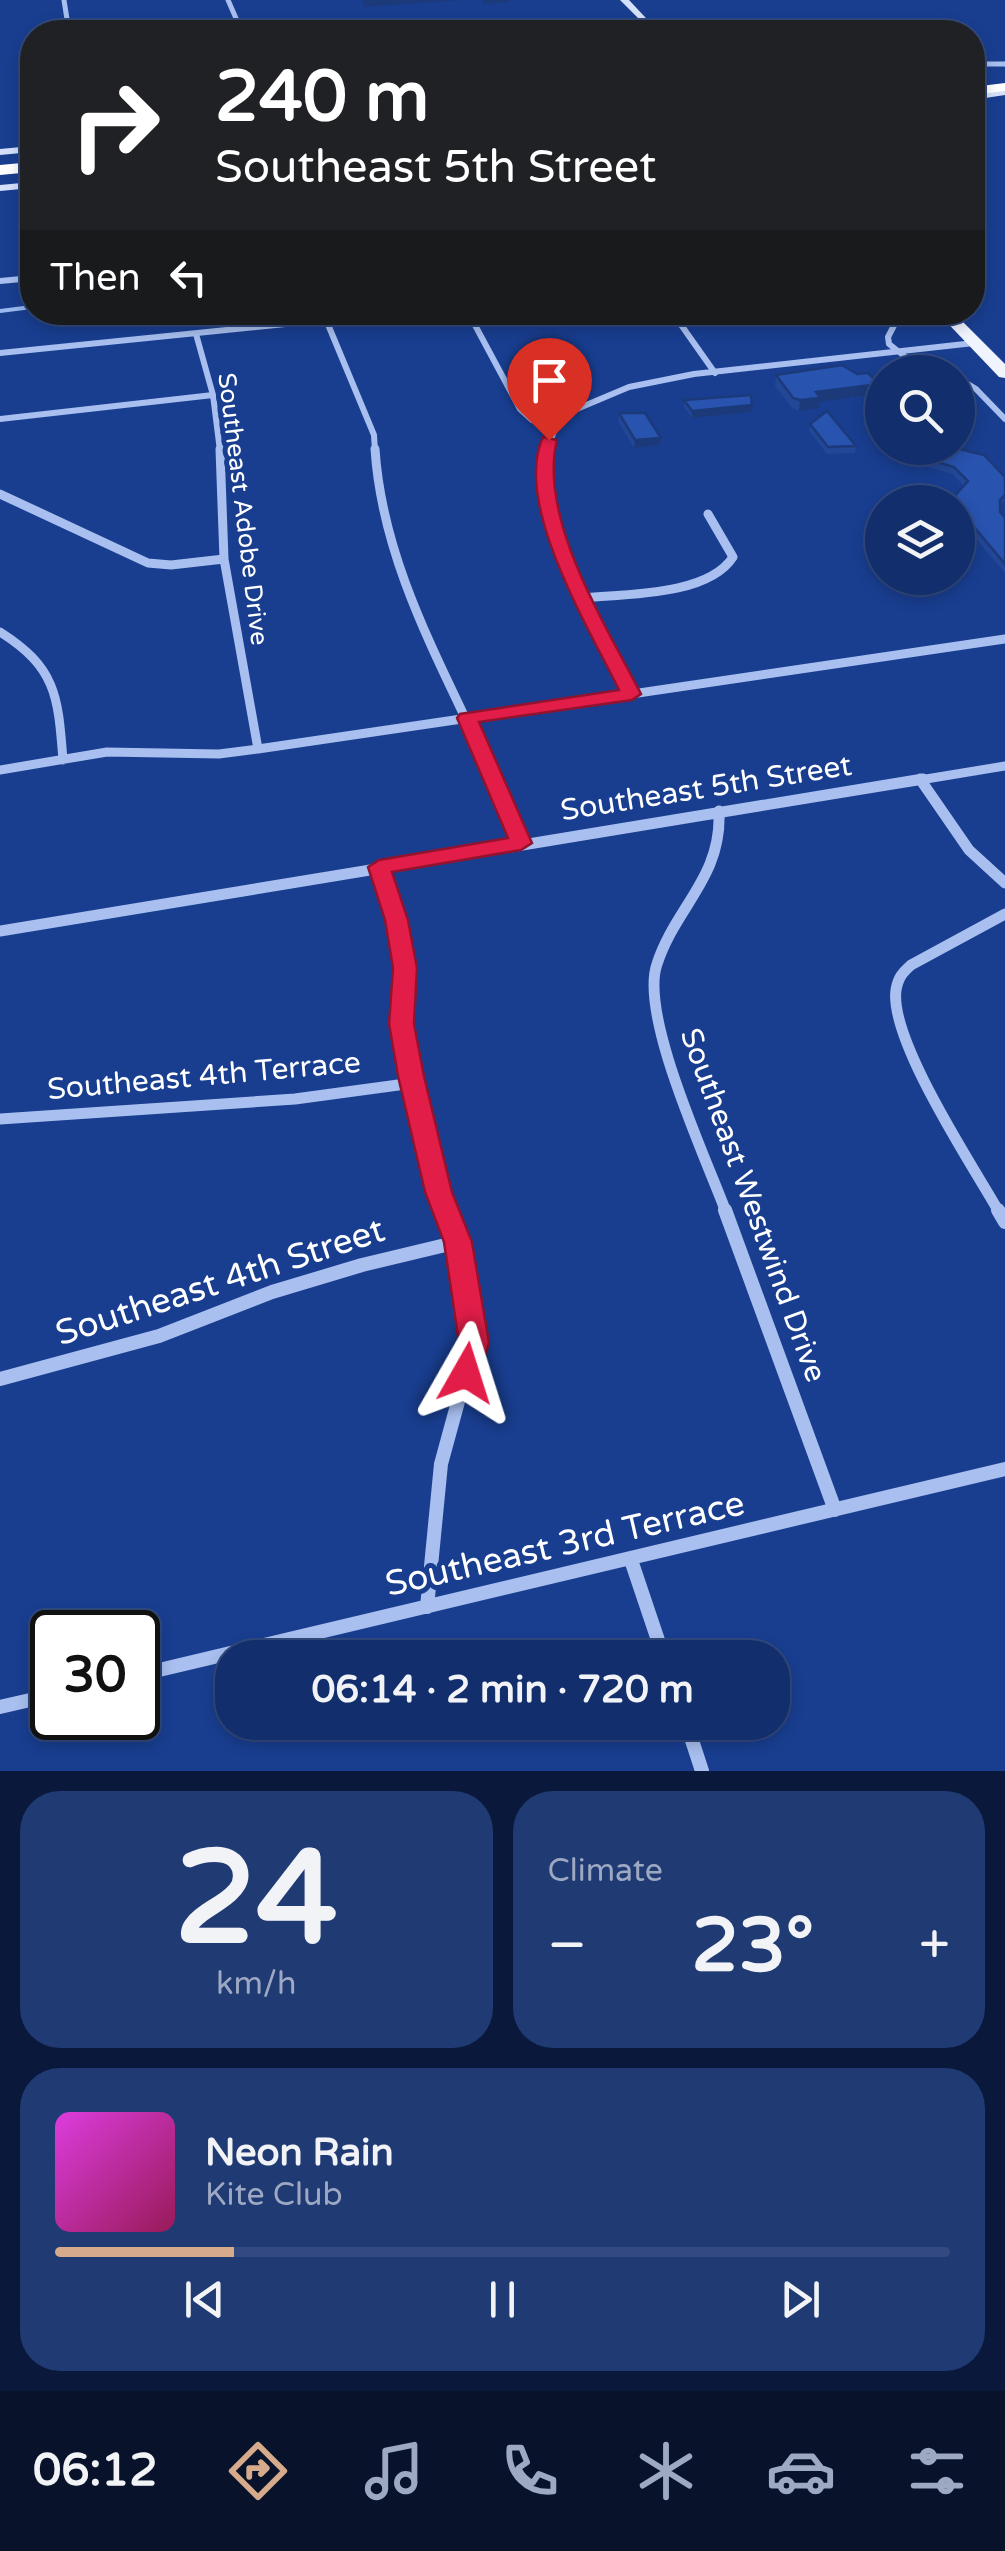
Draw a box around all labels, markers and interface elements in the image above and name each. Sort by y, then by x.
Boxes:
text: 240 m [215,56,429,140]
icon: right [50,60,180,190]
text: Southeast 5th Street [215,141,656,195]
icon: left [161,250,216,305]
text: Then [50,255,141,301]
pin [507,338,592,441]
icon: arrive [522,353,577,408]
map controls [865,355,975,595]
button: search [865,355,975,465]
street label: Southeast Adobe Drive [211,371,275,647]
button: layers [865,485,975,595]
street label: Southeast 5th Street [558,747,854,829]
street label: Southeast Westwind Drive [672,1023,834,1387]
street label: Southeast 4th Terrace [46,1044,362,1108]
street label: Southeast 4th Street [50,1209,390,1355]
position arrow [414,1321,518,1425]
street label: Southeast 3rd Terrace [381,1482,749,1606]
speed limit sign: 30 [30,1610,160,1740]
text: 06:14 · 2 min · 720 m [311,1667,694,1713]
text: 24 [175,1822,338,1978]
text: Climate [548,1852,663,1890]
text: 23° [692,1901,814,1991]
text: − [548,1913,587,1979]
text: + [919,1913,950,1979]
text: km/h [216,1965,296,2003]
text: Neon Rain [205,2130,394,2176]
text: Kite Club [205,2176,343,2214]
icon: previous [177,2272,232,2327]
icon: pause [475,2272,530,2327]
icon: next [773,2272,828,2327]
icon: directions [223,2436,293,2506]
icon: music [359,2436,429,2506]
icon: phone [495,2436,565,2506]
icon: climate [631,2436,701,2506]
icon: car [766,2436,836,2506]
icon: filters [902,2436,972,2506]
text: 06:12 [33,2444,158,2498]

